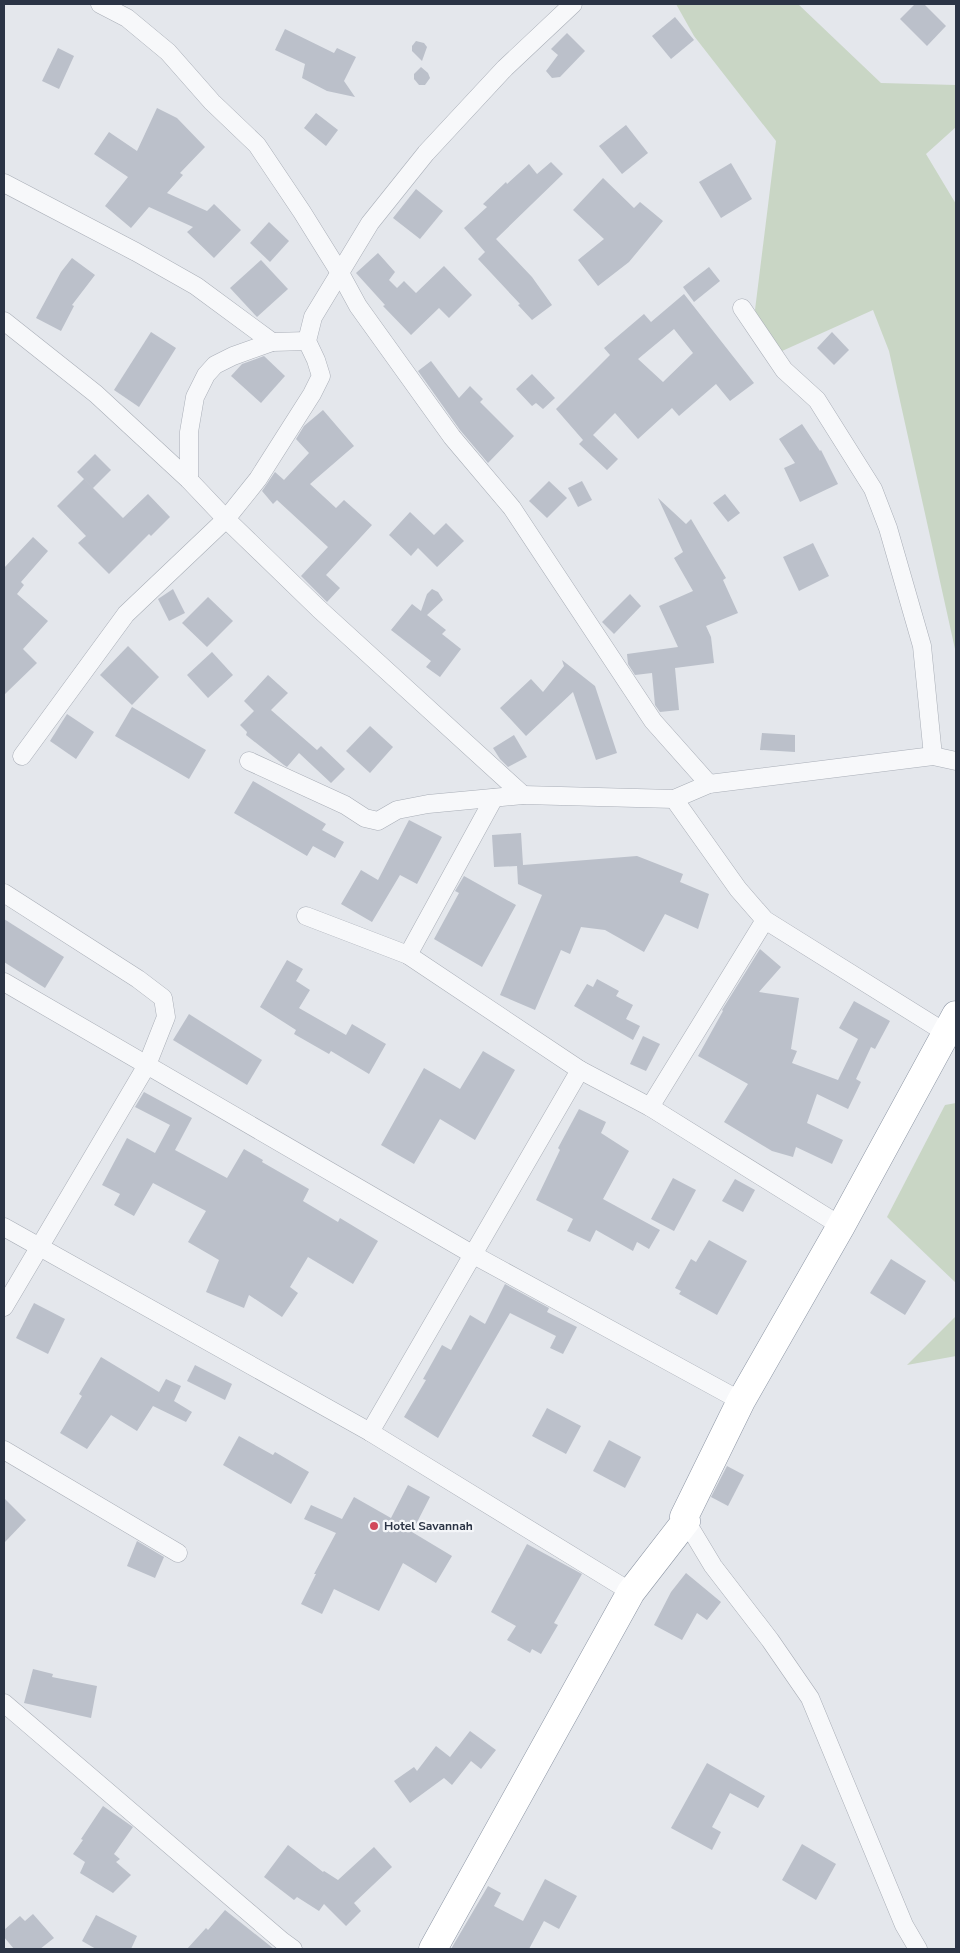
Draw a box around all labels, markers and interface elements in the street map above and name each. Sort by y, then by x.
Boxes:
place label: Hotel Savannah [384,1518,473,1534]
marker: Hotel Savannah [368,1520,380,1532]

